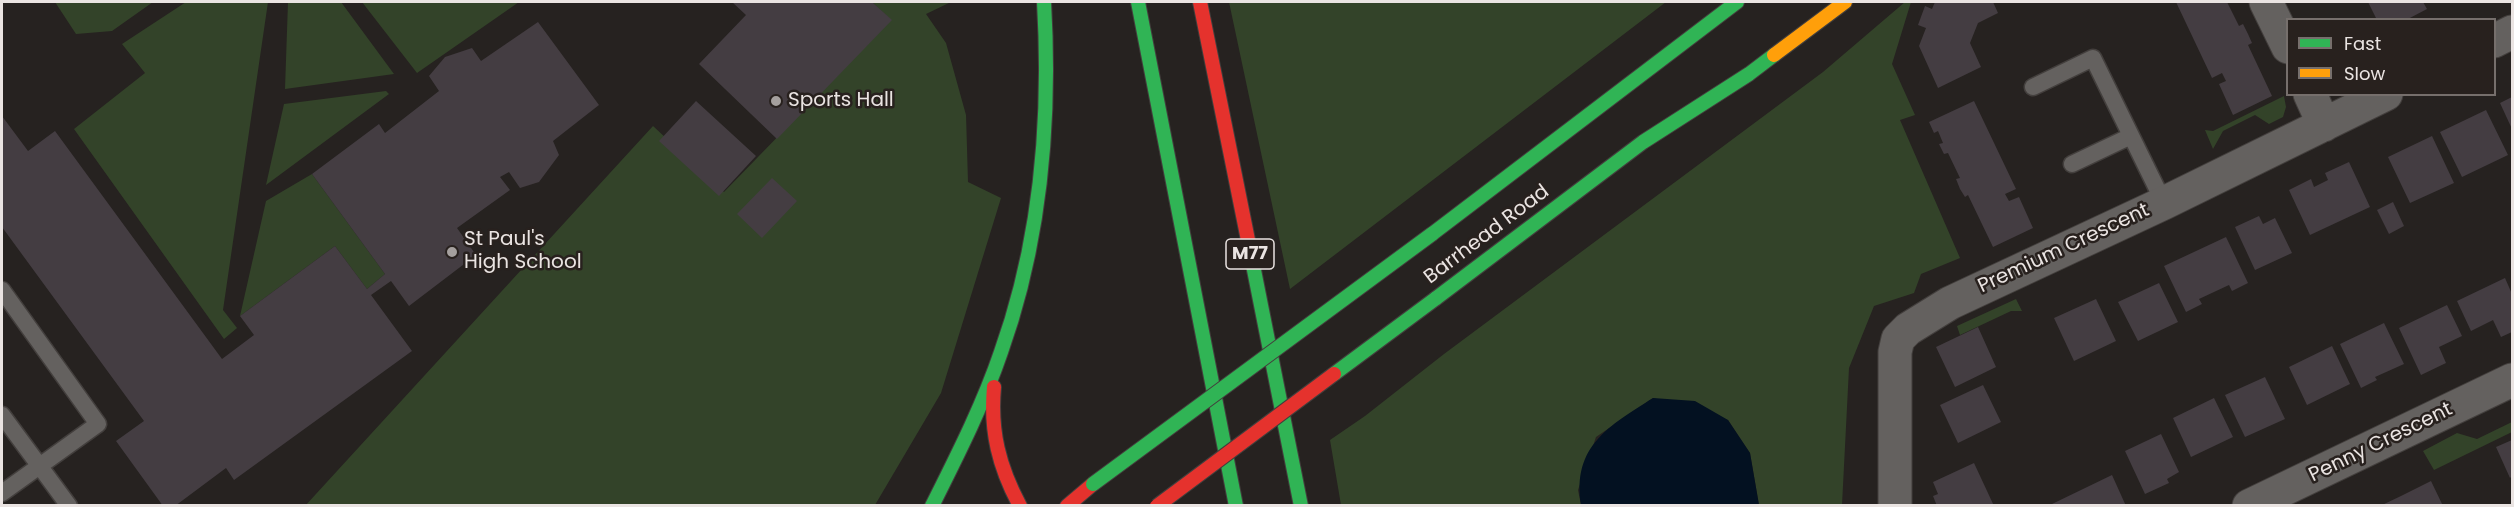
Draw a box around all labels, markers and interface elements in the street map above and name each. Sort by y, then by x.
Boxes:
legend [2286,18,2496,96]
text: Fast [2344,31,2381,56]
text: Slow [2344,61,2385,86]
place label: Sports Hall [788,89,894,113]
marker: Sports Hall [769,94,783,108]
street label: Barrhead Road [1420,180,1554,290]
street label: Premium Crescent [1975,199,2153,299]
place label: St Paul's High School [464,228,582,275]
road number: M77 [1226,239,1274,269]
marker: St Paul's High School [445,245,459,259]
street label: Penny Crescent [2305,398,2457,488]

